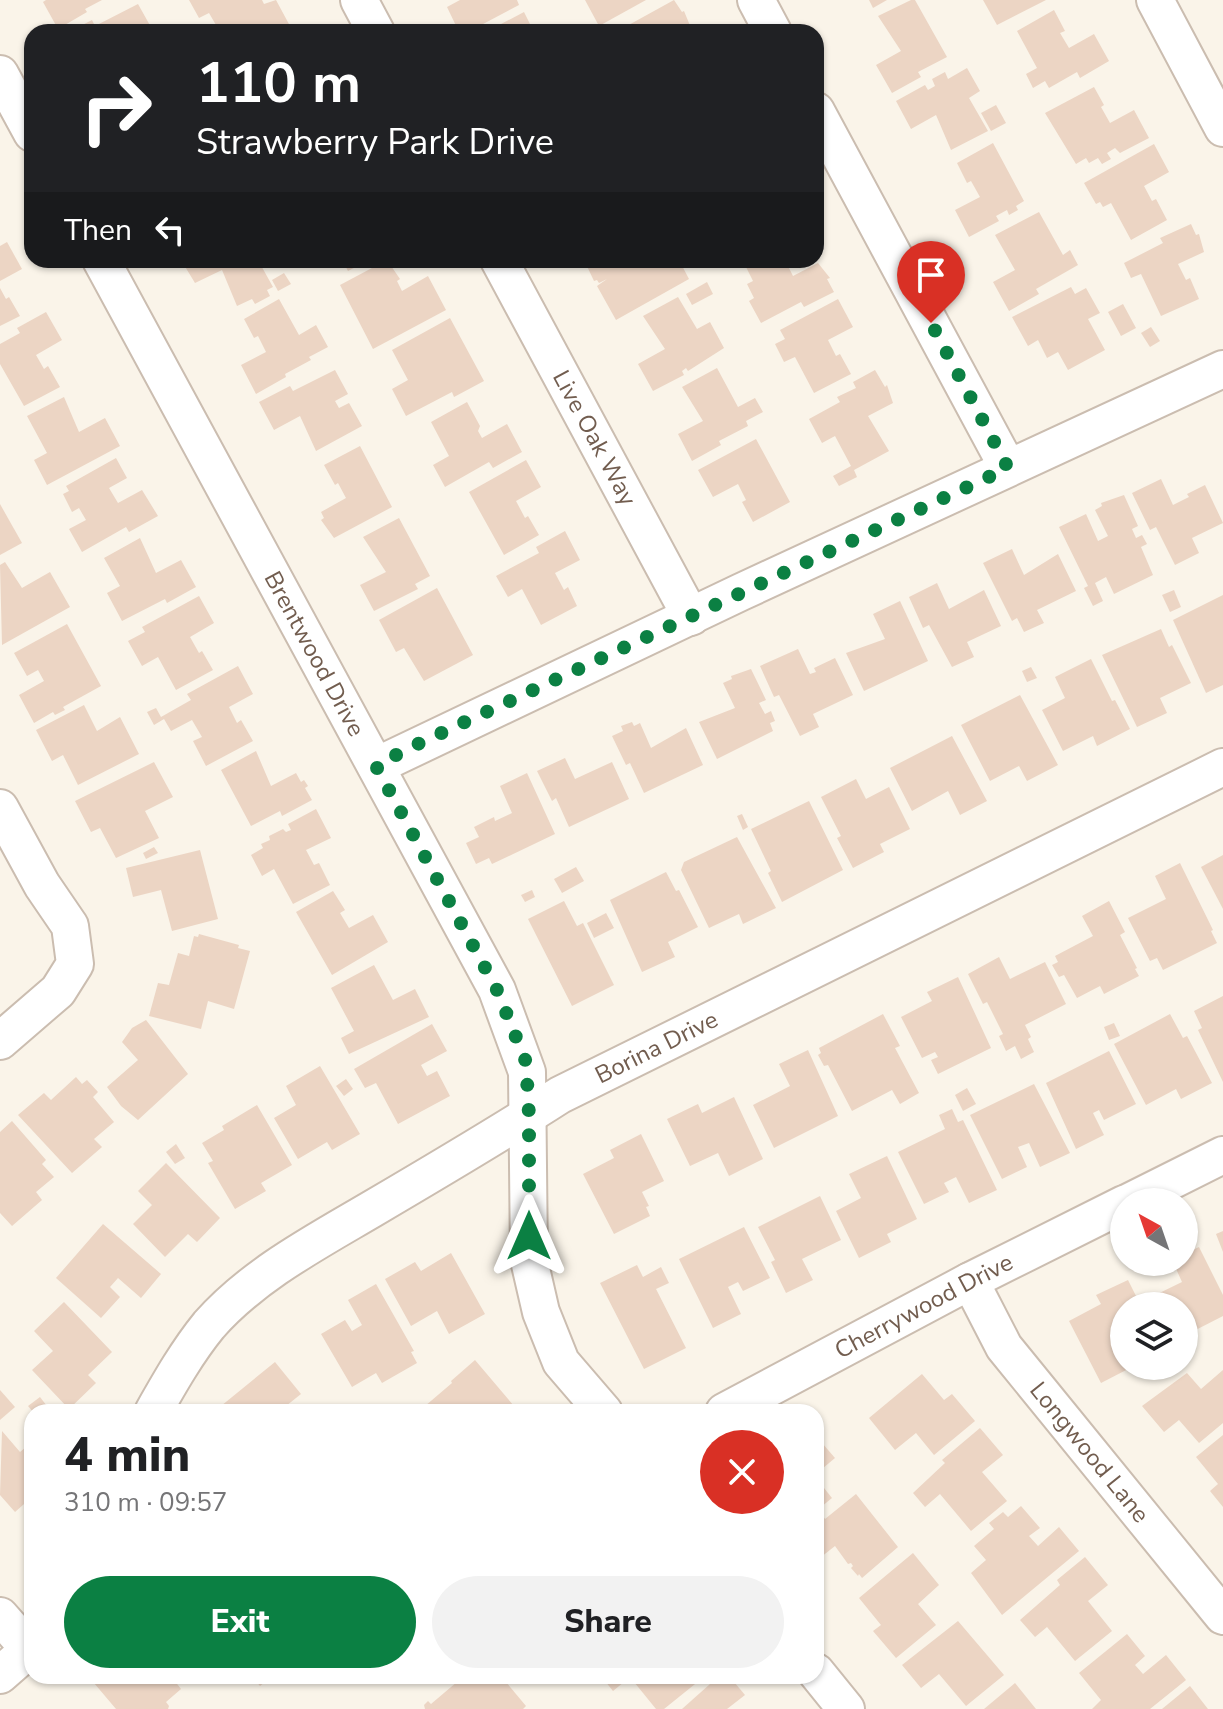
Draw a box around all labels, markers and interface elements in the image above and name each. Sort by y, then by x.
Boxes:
text: 110 m [196,45,361,122]
icon: right [64,56,168,160]
text: Strawberry Park Drive [196,118,554,167]
icon: left [148,208,192,252]
text: Then [64,210,132,251]
pin [897,241,965,323]
icon: arrive [909,253,953,297]
street label: Live Oak Way [545,365,644,512]
street label: Brentwood Drive [257,565,372,742]
street label: Borina Drive [590,1003,723,1091]
north arrow [1110,1188,1198,1276]
map controls [1110,1188,1198,1380]
position arrow [487,1194,571,1278]
street label: Cherrywood Drive [829,1246,1018,1366]
button: layers [1110,1292,1198,1380]
street label: Longwood Lane [1023,1375,1157,1530]
text: 4 min [64,1422,190,1488]
button: close [700,1430,784,1514]
text: 310 m · 09:57 [64,1485,227,1520]
button: Exit [64,1576,416,1668]
button: Share [432,1576,784,1668]

